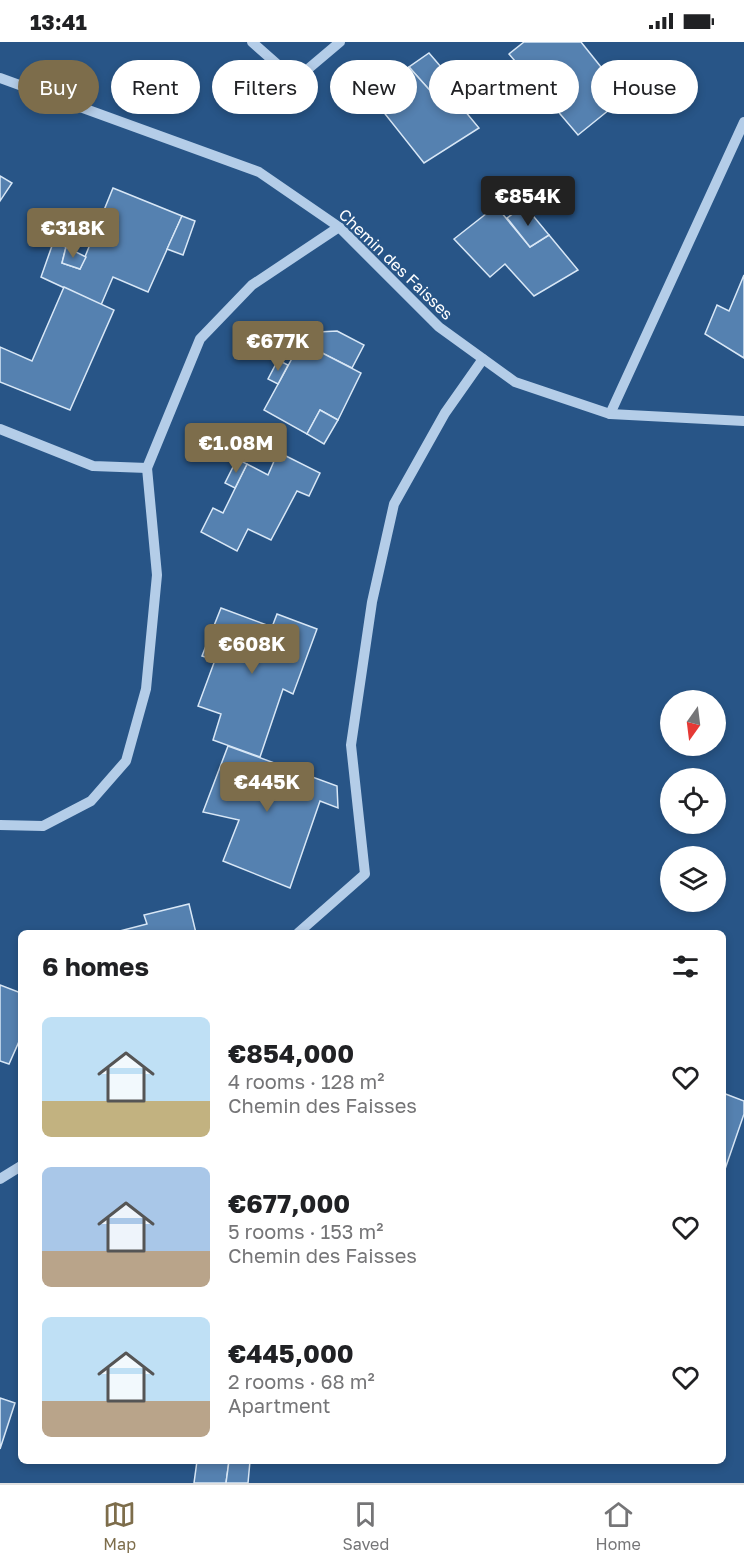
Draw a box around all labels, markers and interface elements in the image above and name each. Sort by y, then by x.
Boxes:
text: 13:41 [30,8,87,35]
chip: Buy [18,60,99,114]
chip: Rent [111,60,200,114]
chip: Filters [212,60,318,114]
chip: New [330,60,417,114]
chip: Apartment [429,60,579,114]
chip: House [591,60,698,114]
pin: €854K [486,176,570,227]
text: €854K [495,183,561,207]
street label: Chemin des Faisses [335,204,457,324]
pin: €318K [31,208,115,259]
text: €318K [41,215,105,239]
pin: €677K [236,321,320,372]
text: €677K [246,328,310,352]
pin: €1.08M [187,423,285,474]
text: €1.08M [199,430,273,454]
pin: €608K [210,624,294,675]
text: €608K [218,631,286,655]
north arrow [660,690,726,756]
map controls [660,690,726,912]
pin: €445K [225,762,309,813]
button: locate [660,768,726,834]
text: €445K [234,769,300,793]
button: layers [660,846,726,912]
icon: filters [669,950,702,983]
text: 6 homes [42,951,149,982]
text: €854,000 [228,1038,354,1069]
icon: home [90,1041,162,1113]
icon: heart [669,1061,702,1094]
text: 4 rooms · 128 m² [228,1069,385,1093]
text: Chemin des Faisses [228,1093,417,1117]
text: €677,000 [228,1188,350,1219]
icon: home [90,1191,162,1263]
icon: heart [669,1211,702,1244]
text: 5 rooms · 153 m² [228,1219,383,1243]
text: Chemin des Faisses [228,1243,417,1267]
text: €445,000 [228,1338,354,1369]
icon: home [90,1341,162,1413]
icon: heart [669,1361,702,1394]
text: 2 rooms · 68 m² [228,1369,375,1393]
text: Apartment [228,1393,331,1417]
tab: Map [103,1498,136,1554]
tab: Saved [343,1498,389,1554]
tab: Home [596,1498,641,1554]

